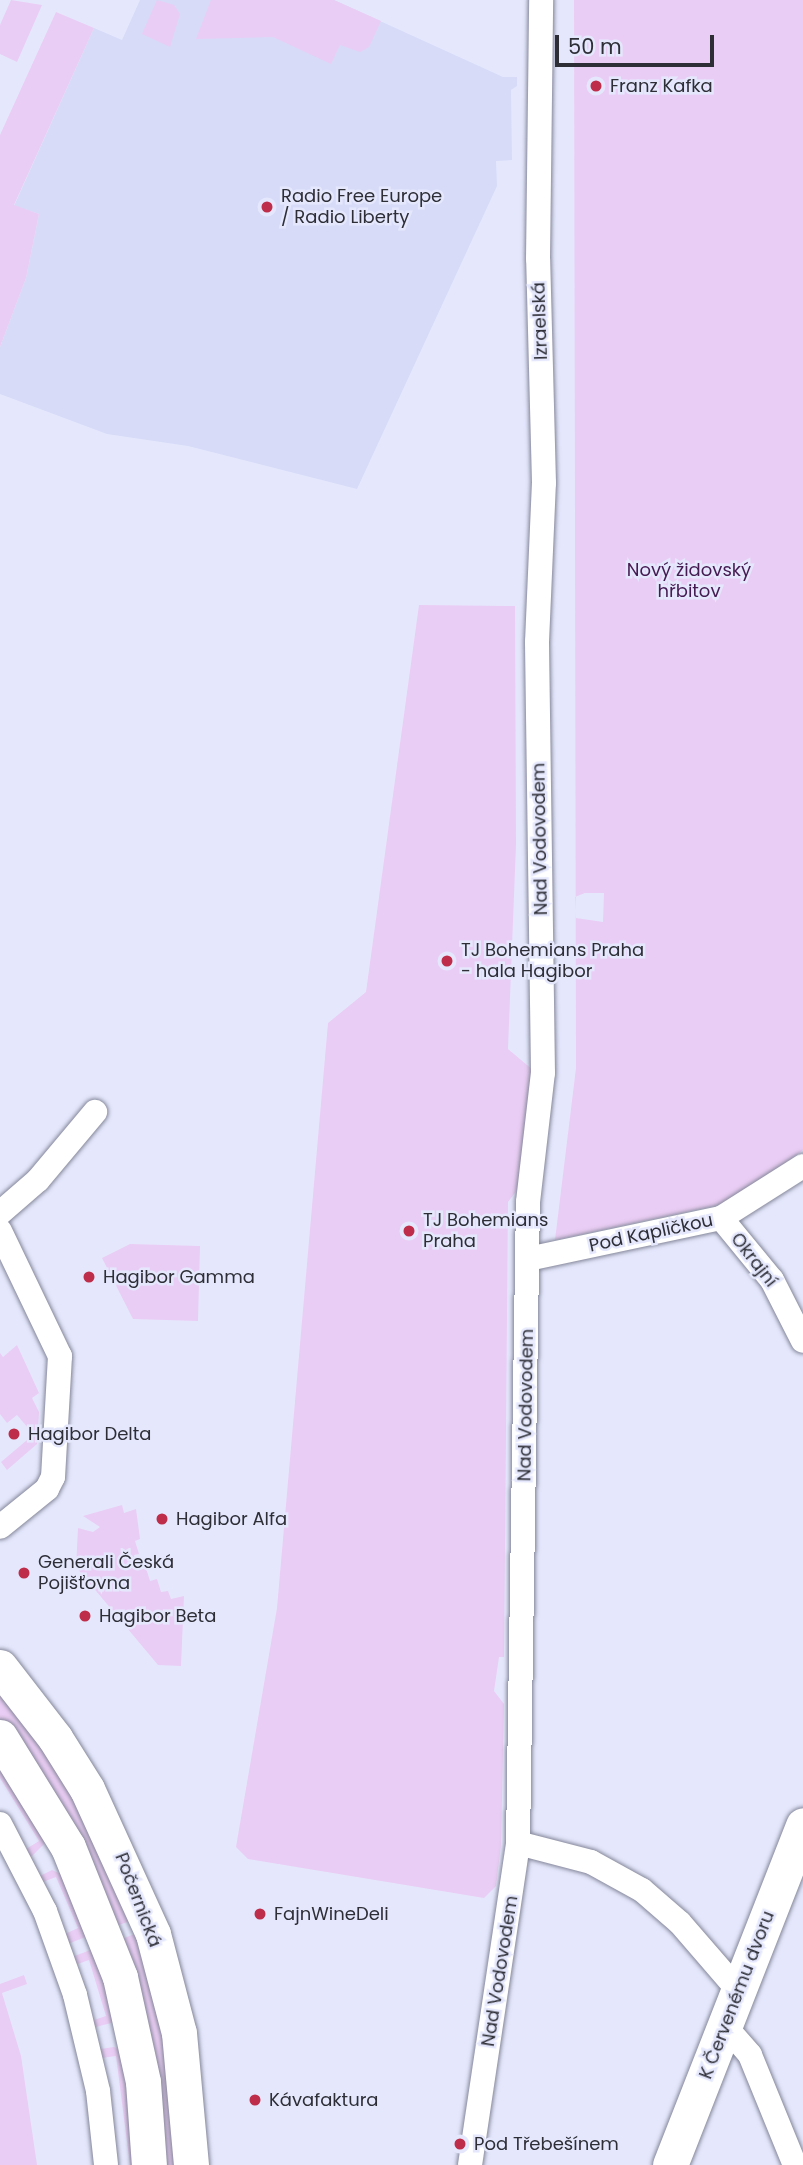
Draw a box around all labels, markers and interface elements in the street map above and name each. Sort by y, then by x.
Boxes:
scale bar [558,21,717,65]
text: 50 m [568,32,622,61]
place label: Franz Kafka [610,75,713,97]
marker: Franz Kafka [588,78,604,94]
place label: Radio Free Europe / Radio Liberty [281,186,442,228]
marker: Radio Free Europe / Radio Liberty [259,199,275,215]
street label: Izraelská [528,282,552,360]
park label: Nový židovský hřbitov [627,560,751,602]
street label: Nad Vodovodem [528,762,552,916]
place label: TJ Bohemians Praha - hala Hagibor [461,940,644,982]
marker: TJ Bohemians Praha - hala Hagibor [439,953,455,969]
street label: Pod Kapličkou [587,1209,715,1257]
place label: TJ Bohemians Praha [423,1210,548,1252]
marker: TJ Bohemians Praha [401,1223,417,1239]
street label: Okrajní [726,1229,782,1291]
place label: Hagibor Gamma [103,1266,255,1288]
marker: Hagibor Gamma [81,1269,97,1285]
street label: Nad Vodovodem [514,1328,538,1482]
place label: Hagibor Delta [28,1423,151,1445]
marker: Hagibor Delta [6,1426,22,1442]
place label: Hagibor Alfa [176,1508,287,1530]
marker: Hagibor Alfa [154,1511,170,1527]
place label: Generali Česká Pojišťovna [38,1552,174,1594]
marker: Generali Česká Pojišťovna [16,1565,32,1581]
place label: Hagibor Beta [99,1605,216,1627]
marker: Hagibor Beta [77,1608,93,1624]
street label: Počernická [110,1850,166,1950]
street label: Nad Vodovodem [477,1894,523,2048]
place label: FajnWineDeli [274,1903,389,1925]
marker: FajnWineDeli [252,1906,268,1922]
street label: K Červenému dvoru [695,1908,779,2082]
place label: Kávafaktura [269,2089,379,2111]
marker: Kávafaktura [247,2092,263,2108]
place label: Pod Třebešínem [474,2133,619,2155]
marker: Pod Třebešínem [452,2136,468,2152]

